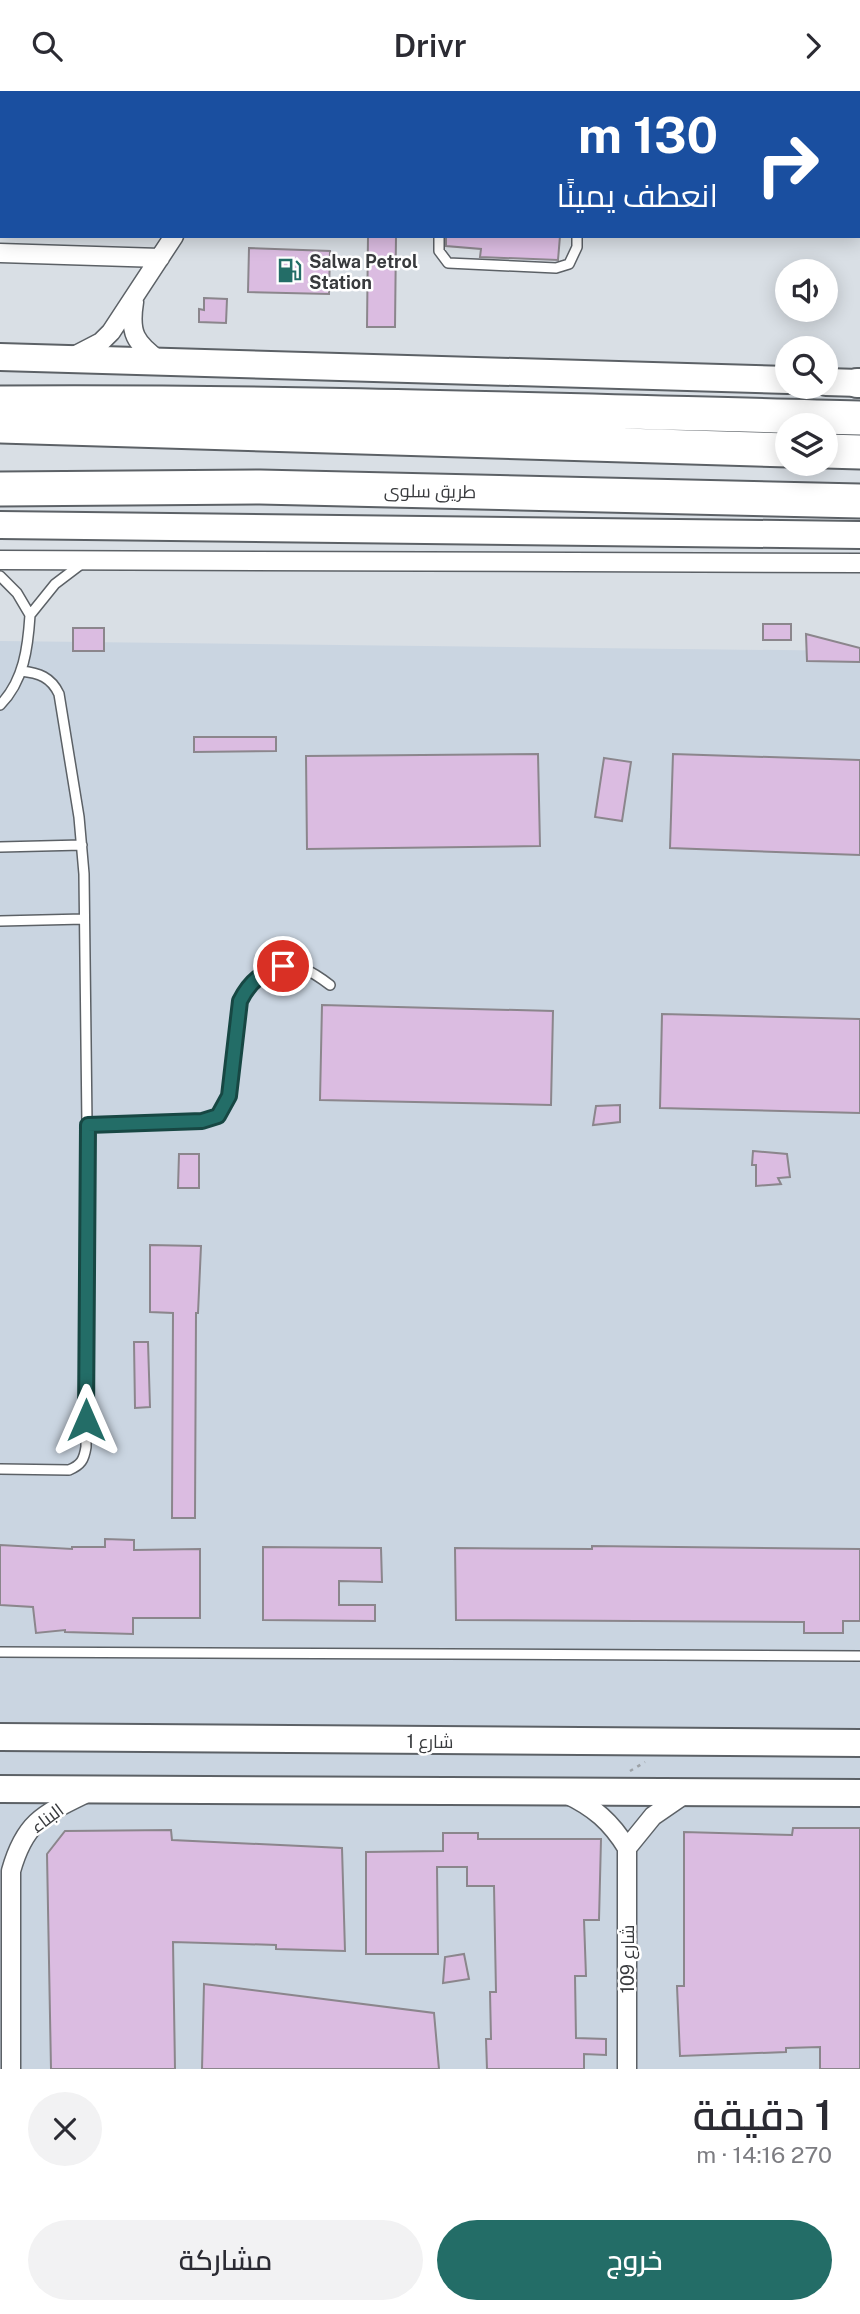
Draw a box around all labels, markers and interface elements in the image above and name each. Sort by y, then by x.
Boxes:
icon: search [28,27,66,65]
text: Drivr [393,27,467,64]
icon: forward [794,27,832,65]
text: 130 m [578,106,718,164]
icon: right [742,119,833,210]
text: انعطف يمينًا [557,177,718,214]
place label: Salwa Petrol Station [309,251,418,293]
fuel station icon: Salwa Petrol Station [275,257,303,285]
map controls [775,259,838,476]
button: sound [775,259,838,322]
button: search [775,336,838,399]
button: layers [775,413,838,476]
street label: طريق سلوى [384,480,476,504]
pin [253,936,313,996]
icon: arrive [264,947,302,985]
position arrow [49,1383,123,1457]
street label: شارع 1 [407,1731,453,1754]
street label: البناء [27,1799,67,1837]
street label: شارع 109 [617,1925,640,1993]
text: 1 دقيقة [693,2090,832,2139]
button: close [28,2092,102,2166]
text: 270 m · 14:16 [696,2141,832,2168]
button: مشاركة [28,2220,423,2300]
button: خروج [437,2220,832,2300]

